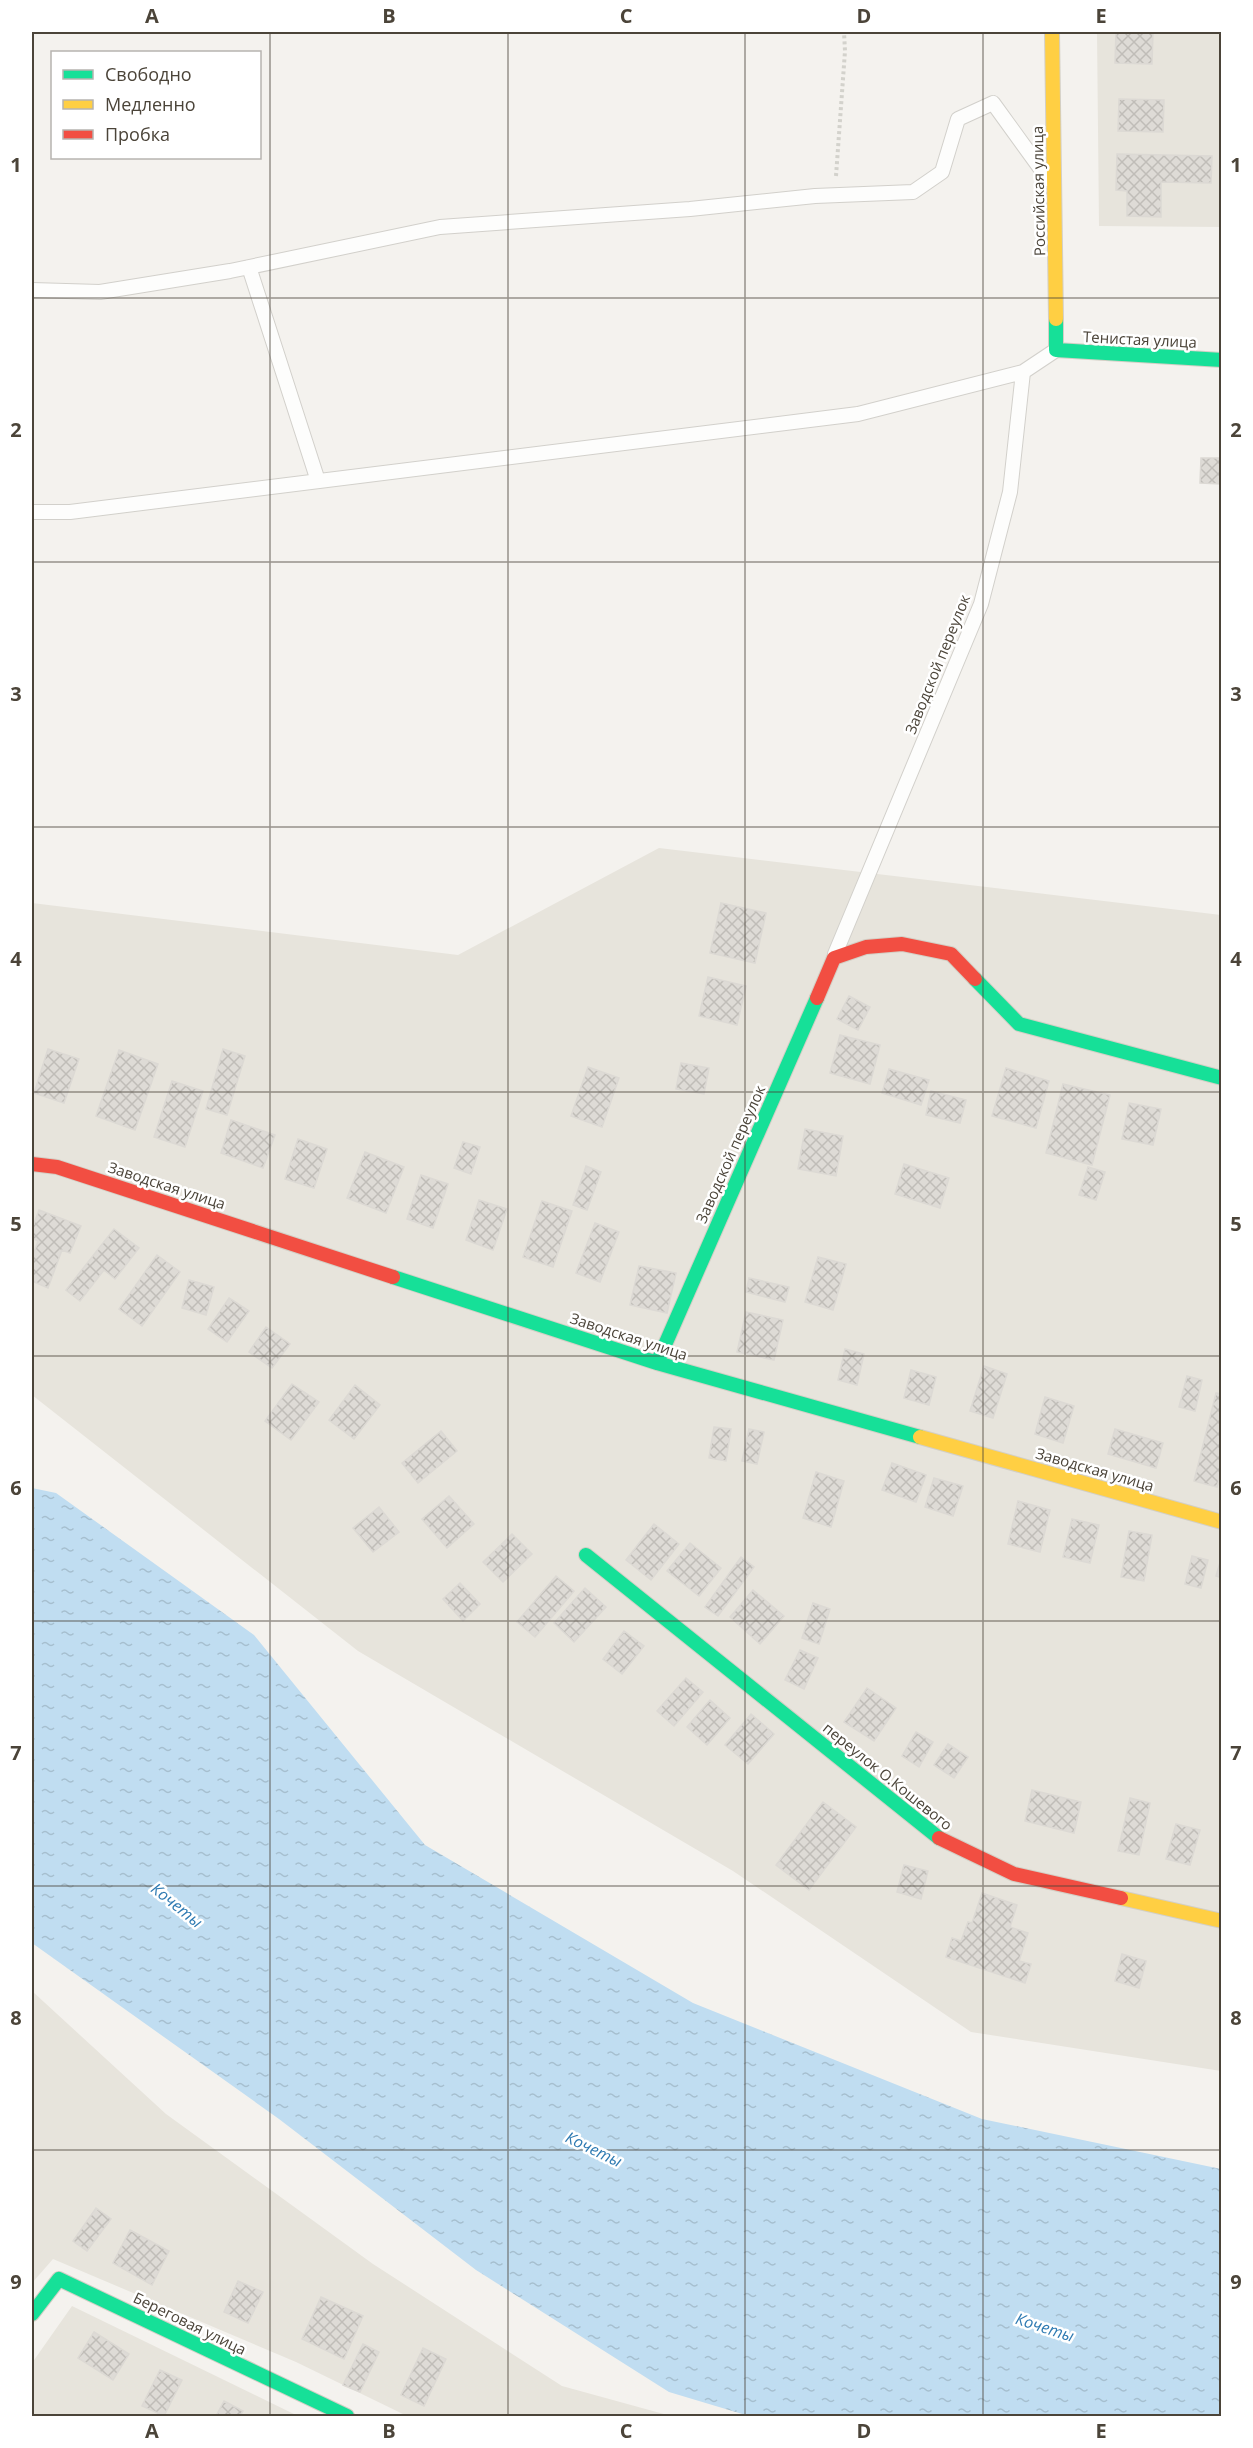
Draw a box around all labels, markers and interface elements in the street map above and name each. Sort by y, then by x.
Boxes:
text: A [145,2,159,29]
text: B [382,2,396,29]
text: C [620,2,633,29]
text: D [857,2,871,29]
text: E [1095,2,1107,29]
legend [51,51,261,159]
text: Свободно [105,62,192,86]
text: Медленно [105,92,196,116]
text: Пробка [105,122,170,146]
street label: Российская улица [1027,126,1049,256]
text: 1 [10,151,22,178]
text: 1 [1230,151,1242,178]
street label: Тенистая улица [1083,326,1197,352]
text: 2 [10,416,22,443]
text: 2 [1230,416,1242,443]
street label: Заводской переулок [900,591,974,737]
text: 3 [10,680,22,707]
text: 3 [1230,680,1242,707]
text: 4 [10,945,22,972]
text: 4 [1230,945,1242,972]
street label: Заводской переулок [691,1082,770,1226]
street label: Заводская улица [106,1157,228,1213]
text: 5 [10,1210,22,1237]
text: 5 [1230,1210,1242,1237]
street label: Заводская улица [568,1308,690,1364]
street label: Заводская улица [1034,1443,1156,1495]
text: 6 [10,1474,22,1501]
text: 6 [1230,1474,1242,1501]
street label: переулок О.Кошевого [819,1718,957,1834]
text: 7 [10,1739,22,1766]
text: 7 [1230,1739,1242,1766]
water label: Кочеты [147,1877,208,1933]
text: 8 [10,2004,22,2031]
text: 8 [1230,2004,1242,2031]
water label: Кочеты [562,2126,626,2172]
text: 9 [10,2268,22,2295]
text: 9 [1230,2268,1242,2295]
street label: Береговая улица [130,2287,250,2359]
water label: Кочеты [1013,2307,1078,2347]
text: A [145,2417,159,2444]
text: B [382,2417,396,2444]
text: C [620,2417,633,2444]
text: D [857,2417,871,2444]
text: E [1095,2417,1107,2444]

